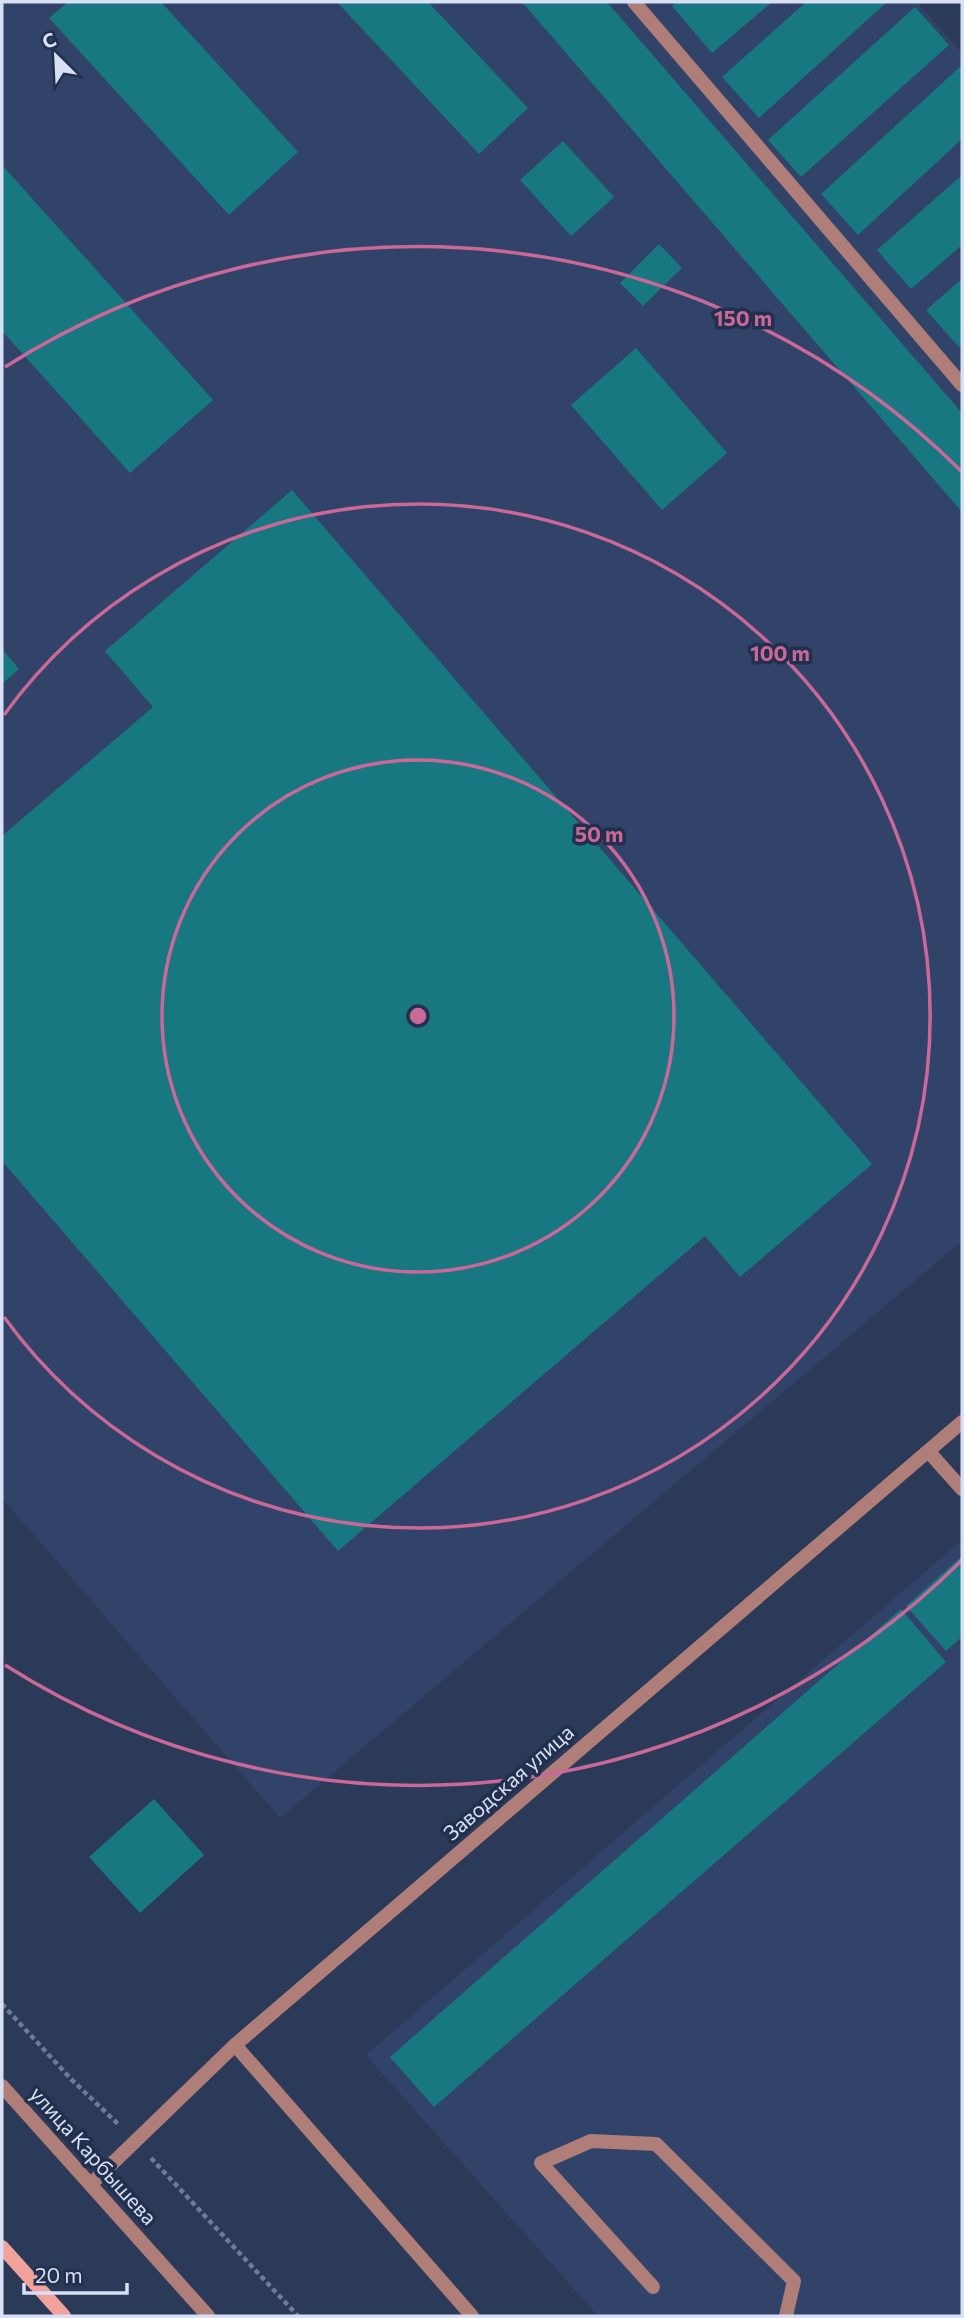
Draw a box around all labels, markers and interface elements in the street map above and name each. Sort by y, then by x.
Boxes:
north arrow [21,21,91,91]
text: С [38,27,59,53]
text: 150 m [714,305,772,330]
text: 100 m [750,640,810,665]
text: 50 m [575,821,623,846]
centre of rings [406,1004,430,1028]
street label: Заводская улица [438,1719,578,1845]
street label: улица Карбышева [26,2081,163,2229]
scale bar [24,2252,128,2296]
text: 20 m [35,2262,83,2287]

